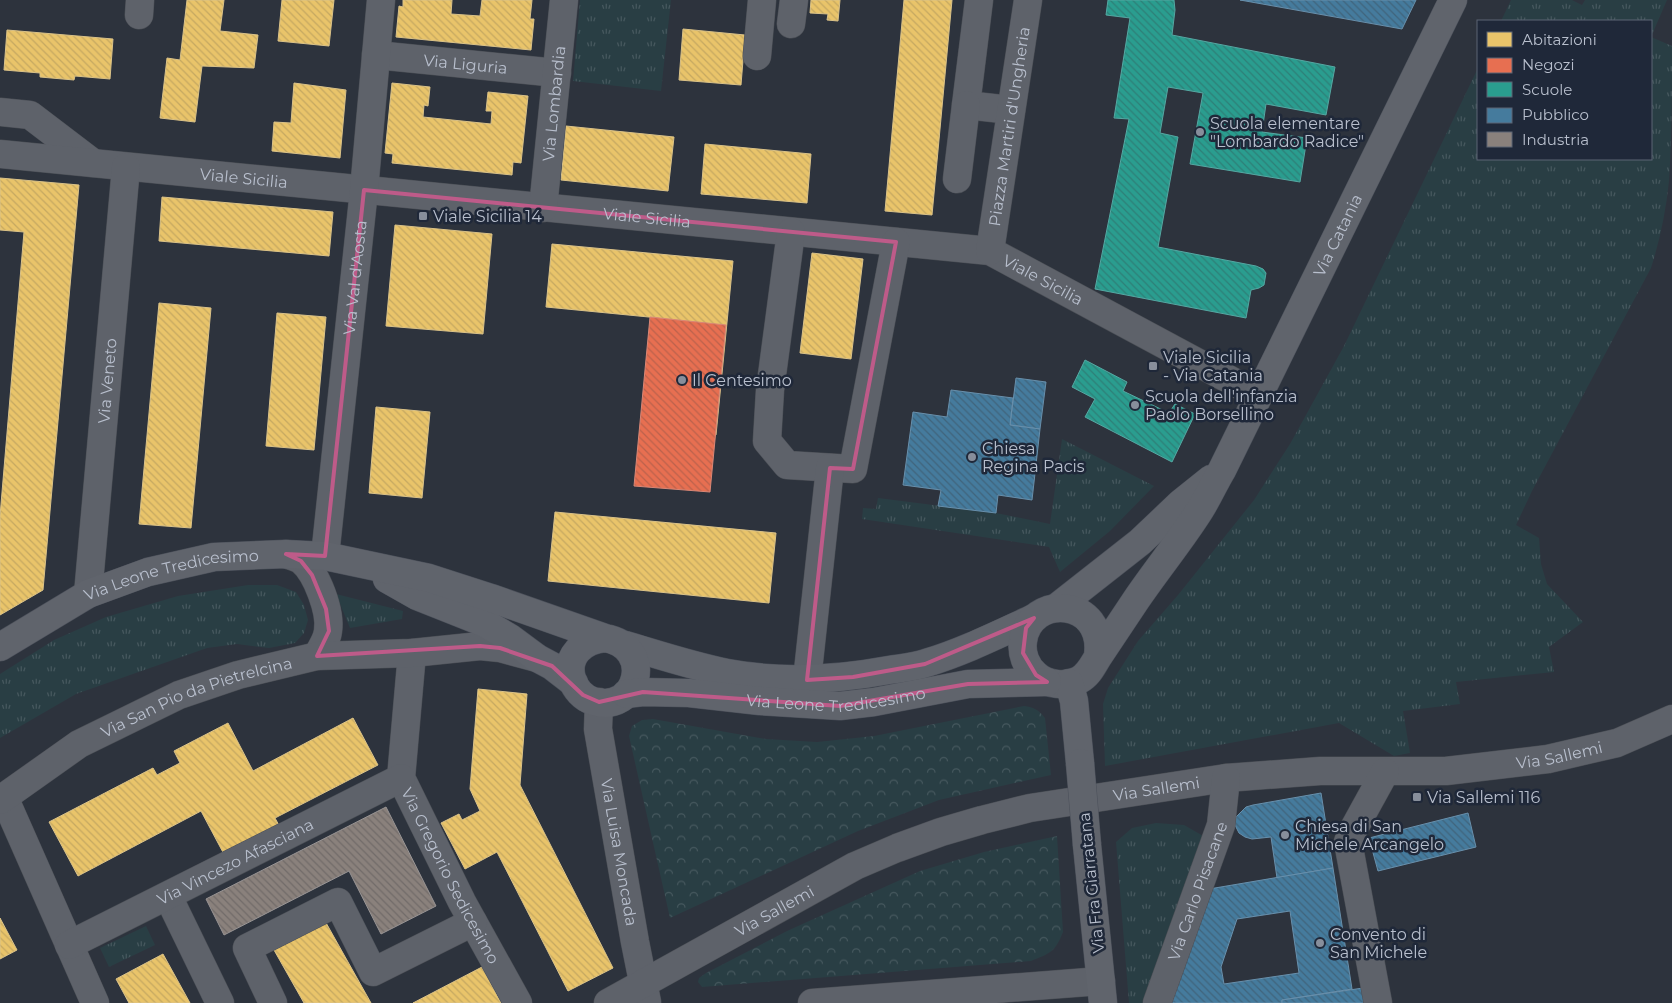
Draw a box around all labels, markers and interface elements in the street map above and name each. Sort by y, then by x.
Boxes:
legend [1477,20,1652,160]
street label: Piazza Martiri d'Ungheria [985,25,1034,228]
text: Abitazioni [1522,30,1597,49]
street label: Via Lombardia [539,45,569,162]
street label: Via Liguria [423,51,508,78]
text: Negozi [1522,55,1575,74]
text: Scuole [1522,80,1572,99]
text: Pubblico [1522,105,1589,124]
place label: Scuola elementare "Lombardo Radice" [1210,114,1364,151]
marker: Scuola elementare "Lombardo Radice" [1194,126,1206,138]
text: Industria [1522,130,1589,149]
street label: Viale Sicilia [199,165,289,192]
street label: Via Catania [1310,191,1366,280]
street label: Viale Sicilia [602,204,692,232]
place label: Viale Sicilia 14 [433,207,542,226]
marker: Viale Sicilia 14 [417,210,429,222]
street label: Via Val d'Aosta [340,219,371,336]
street label: Viale Sicilia [999,251,1086,309]
street label: Via Veneto [94,337,121,424]
place label: Viale Sicilia - Via Catania [1163,348,1263,385]
marker: Viale Sicilia - Via Catania [1147,360,1159,372]
place label: Il Centesimo [692,371,792,390]
marker: Il Centesimo [676,374,688,386]
place label: Scuola dell'infanzia Paolo Borsellino [1145,387,1297,424]
marker: Scuola dell'infanzia Paolo Borsellino [1129,399,1141,411]
place label: Chiesa Regina Pacis [982,439,1085,476]
marker: Chiesa Regina Pacis [966,451,978,463]
street label: Via Leone Tredicesimo [81,546,259,605]
street label: Via San Pio da Pietrelcina [98,653,294,742]
street label: Via Leone Tredicesimo [745,683,927,716]
street label: Via Sallemi [1515,738,1604,773]
street label: Via Sallemi [1112,773,1201,805]
street label: Via Luisa Moncada [597,777,641,928]
street label: Via Gregorio Sedicesimo [397,785,503,967]
place label: Via Sallemi 116 [1427,788,1540,807]
marker: Via Sallemi 116 [1411,791,1423,803]
street label: Via Fra Giarratana [1075,812,1108,954]
street label: Via Vincezo Afasciana [154,815,317,909]
place label: Chiesa di San Michele Arcangelo [1295,817,1444,854]
street label: Via Carlo Pisacane [1164,819,1231,963]
marker: Chiesa di San Michele Arcangelo [1279,829,1291,841]
street label: Via Sallemi [731,882,817,941]
place label: Convento di San Michele [1330,925,1427,962]
marker: Convento di San Michele [1314,937,1326,949]

